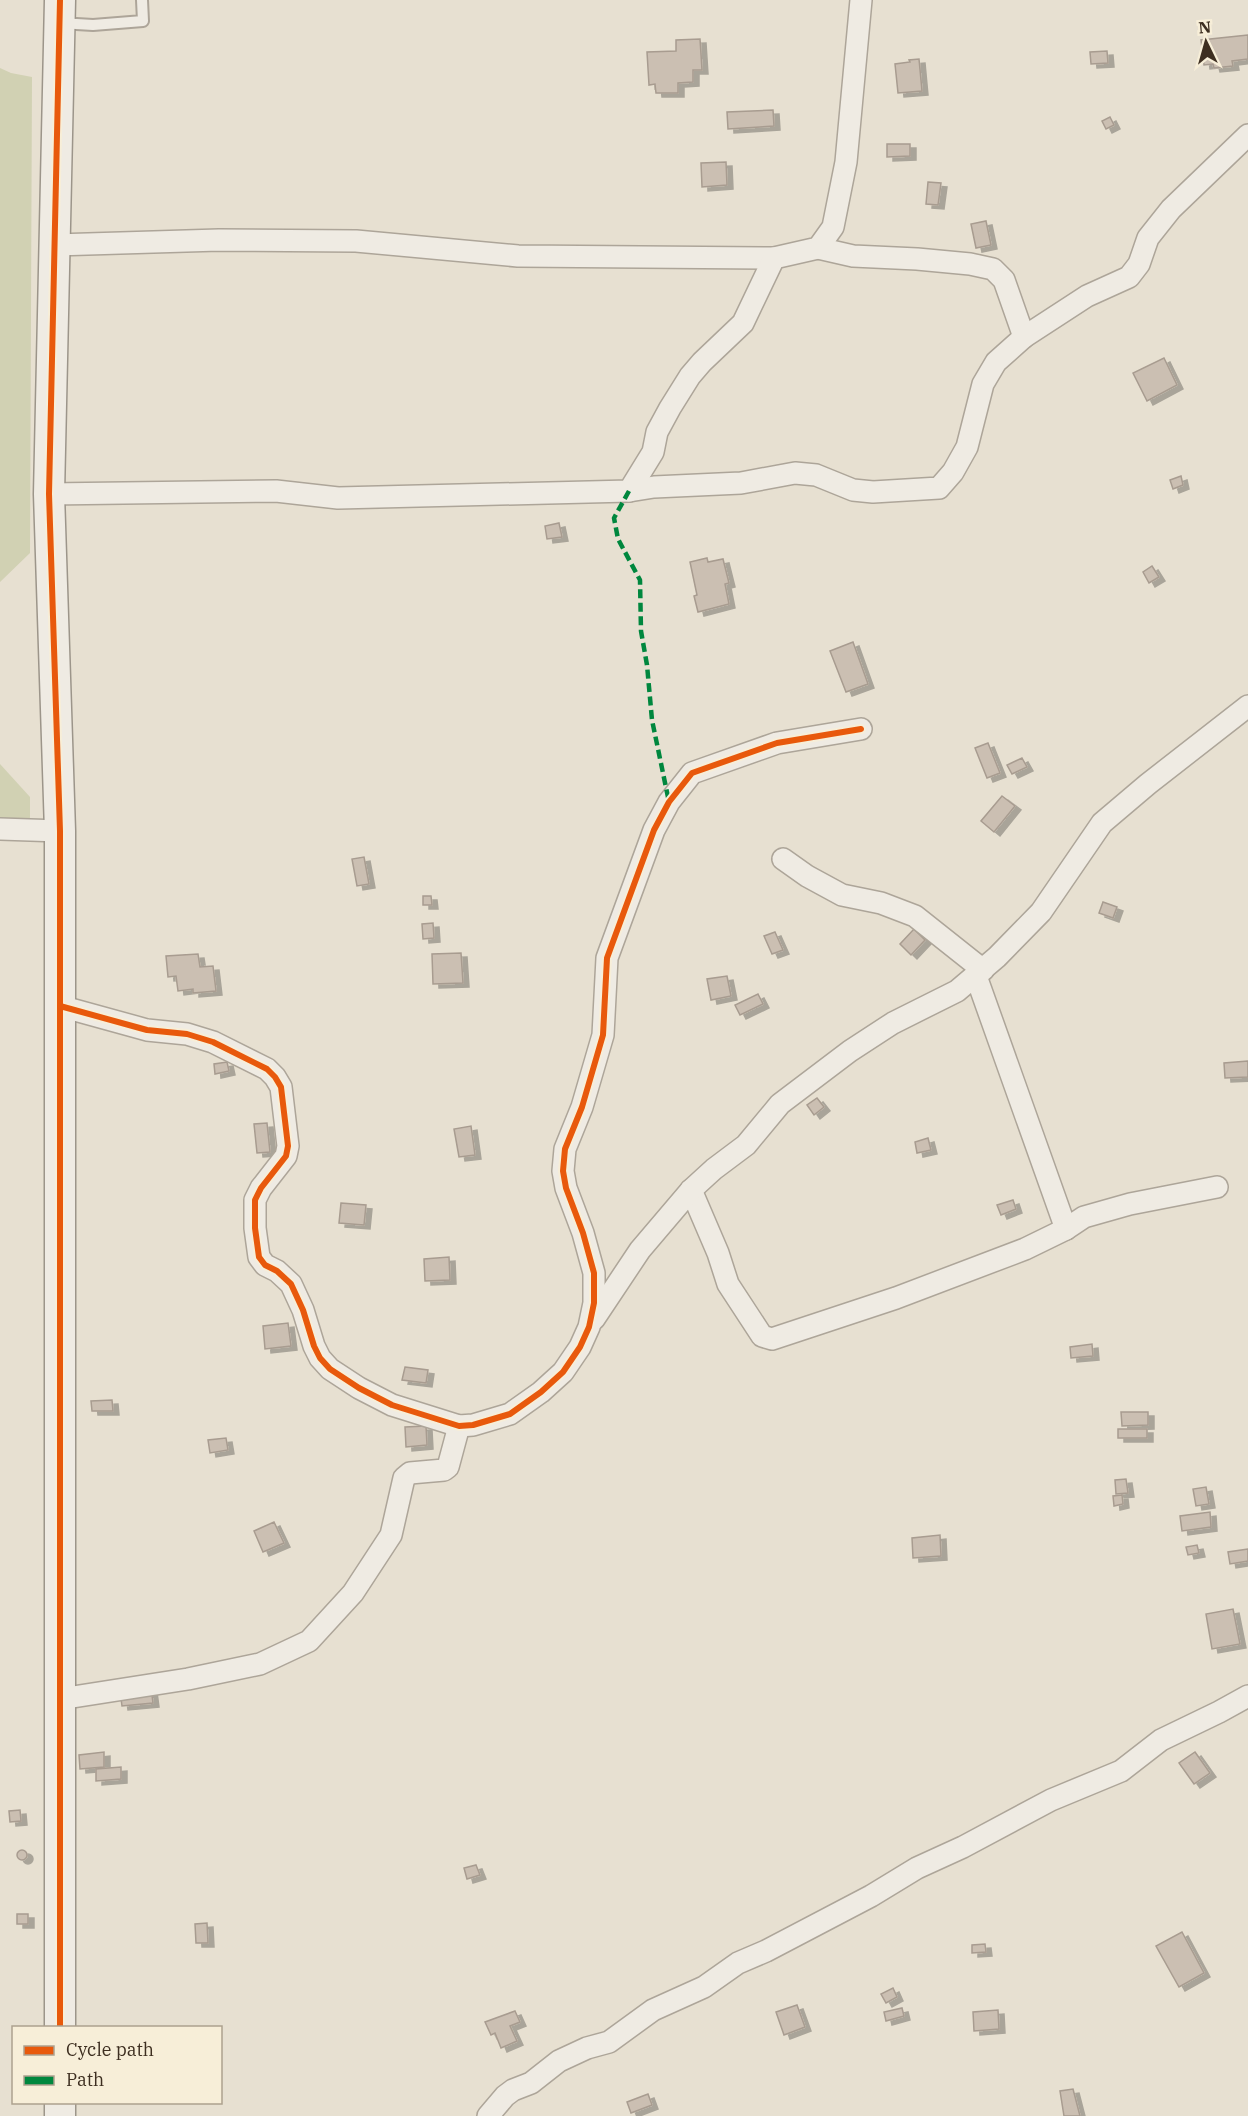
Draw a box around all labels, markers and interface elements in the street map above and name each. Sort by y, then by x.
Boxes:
north arrow [1176,12,1236,72]
text: N [1198,17,1212,38]
legend [12,2026,222,2104]
text: Cycle path [66,2038,154,2061]
text: Path [66,2068,104,2091]

